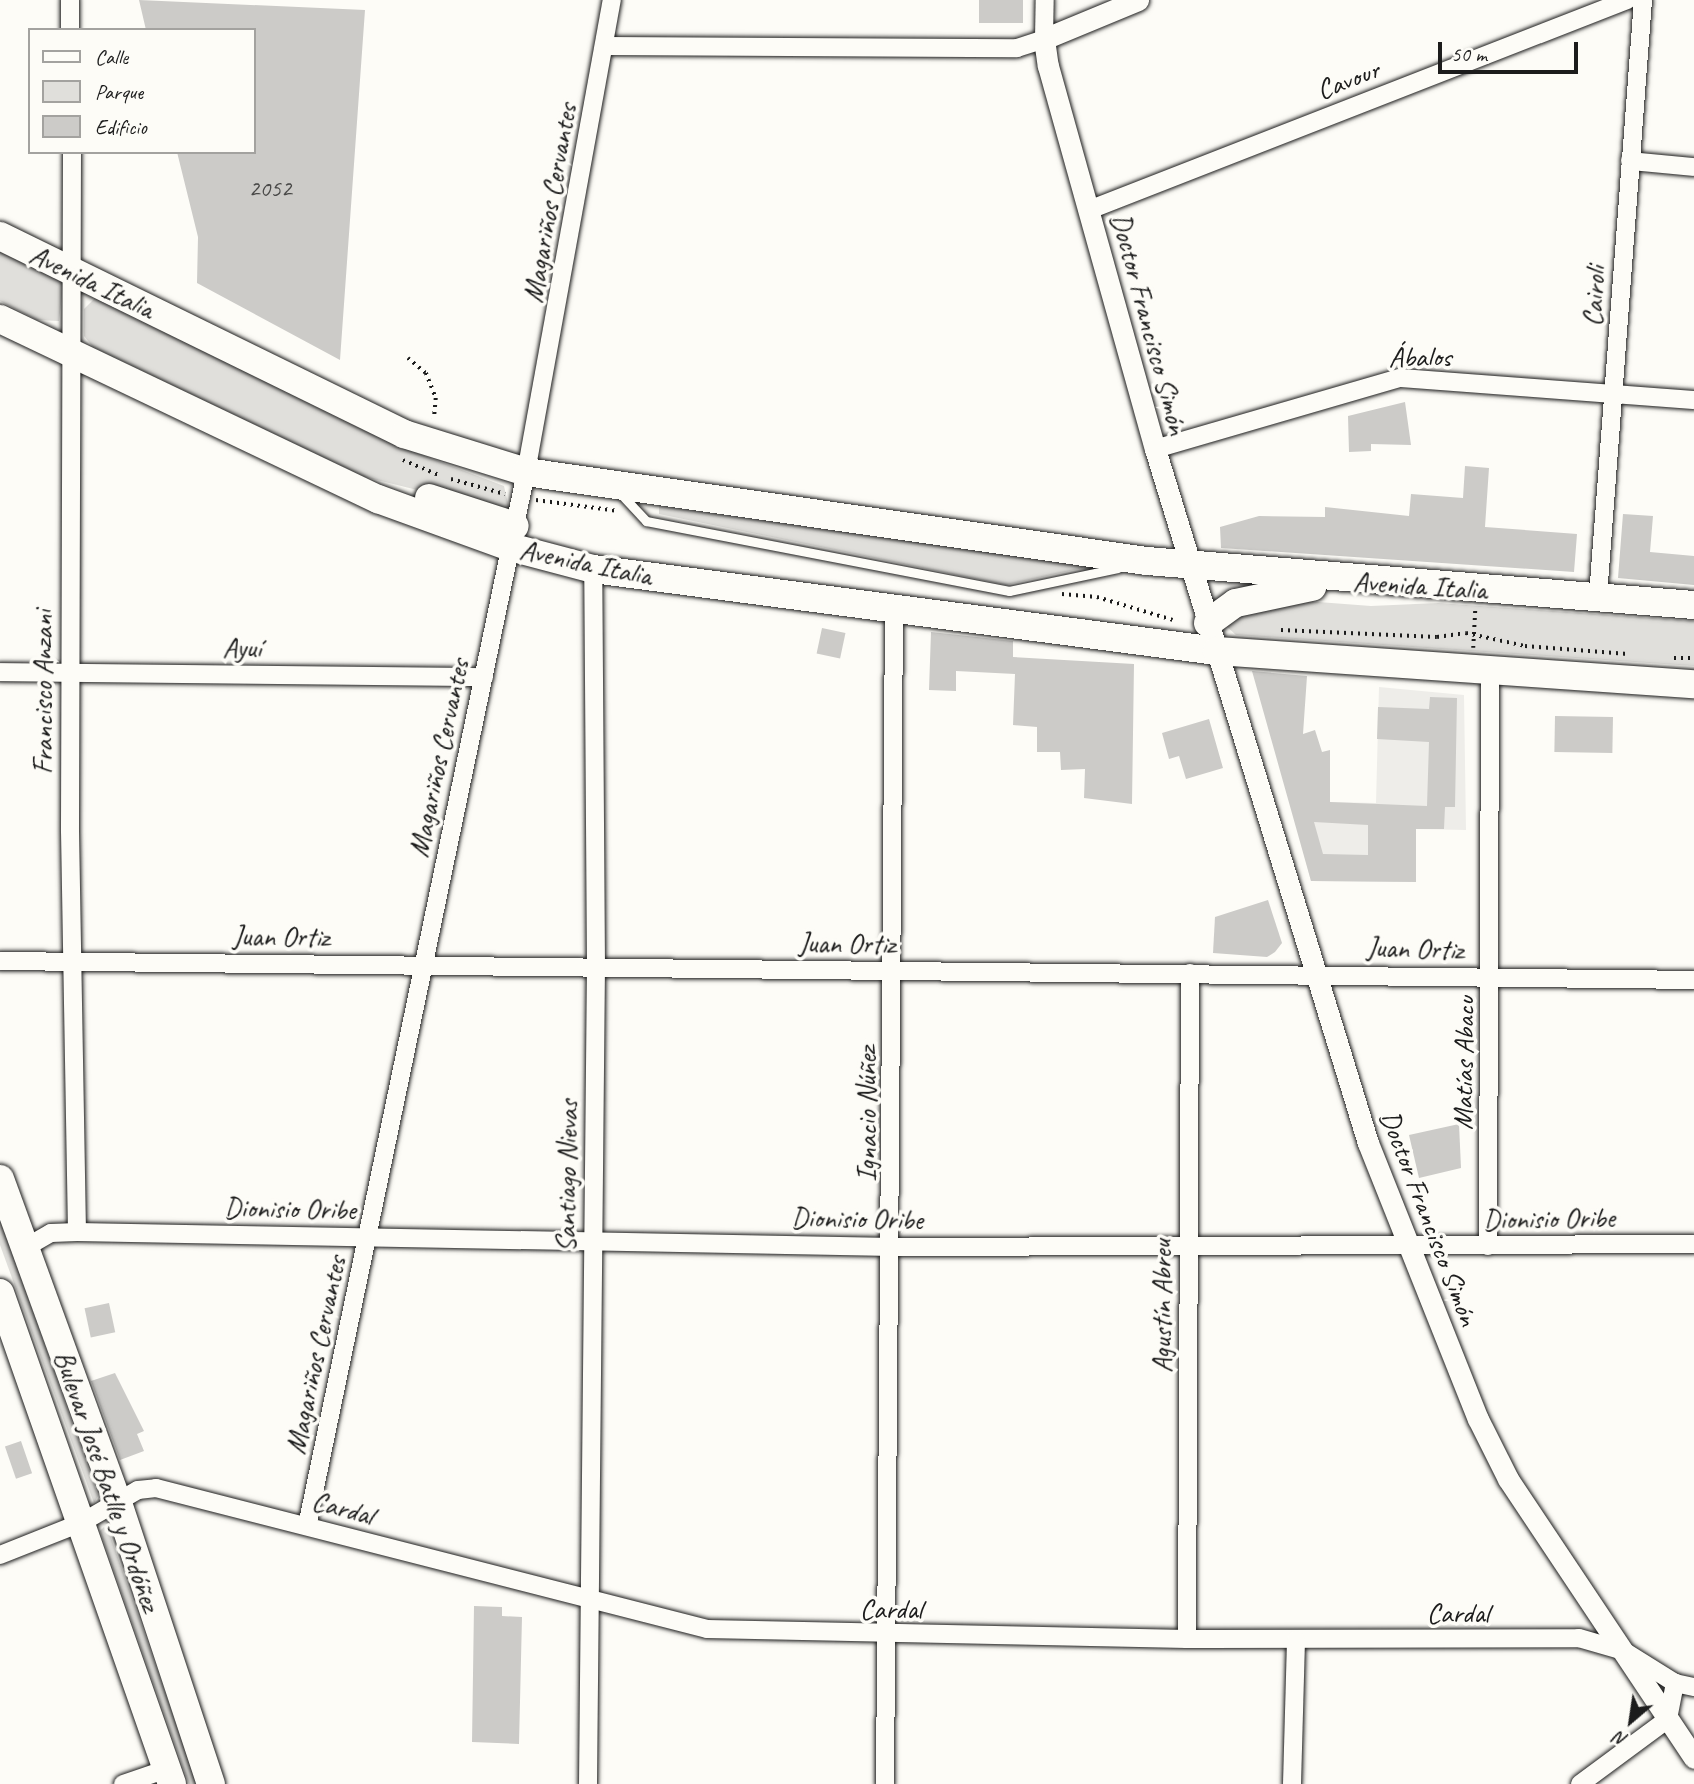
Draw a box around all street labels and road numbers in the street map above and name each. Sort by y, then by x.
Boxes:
street label: Cavour [1312,53,1384,107]
street label: Magariños Cervantes [516,101,584,305]
street label: Doctor Francisco Simón [1103,209,1195,439]
street label: Avenida Italia [25,238,159,326]
street label: Cairoli [1575,265,1613,327]
street label: Ábalos [1389,340,1451,374]
street label: Avenida Italia [517,533,655,593]
street label: Avenida Italia [1352,565,1488,607]
street label: Francisco Anzani [26,610,60,774]
street label: Ayuí [222,631,262,665]
street label: Magariños Cervantes [402,656,476,860]
street label: Juan Ortiz [233,919,329,955]
street label: Juan Ortiz [799,926,895,962]
street label: Juan Ortiz [1366,931,1464,967]
street label: Matías Abacu [1446,996,1482,1130]
street label: Ignacio Núñez [850,1046,884,1182]
street label: Santiago Nievas [549,1099,585,1253]
street label: Doctor Francisco Simón [1372,1105,1486,1331]
street label: Dionisio Oribe [224,1191,356,1227]
street label: Dionisio Oribe [791,1201,923,1237]
street label: Dionisio Oribe [1483,1201,1615,1237]
street label: Agustín Abreu [1145,1239,1179,1373]
street label: Magariños Cervantes [279,1253,353,1457]
street label: Bulevar José Batlle y Ordóñez [47,1346,167,1616]
street label: Cardal [308,1484,378,1532]
street label: Cardal [860,1592,922,1626]
street label: Cardal [1427,1596,1489,1630]

